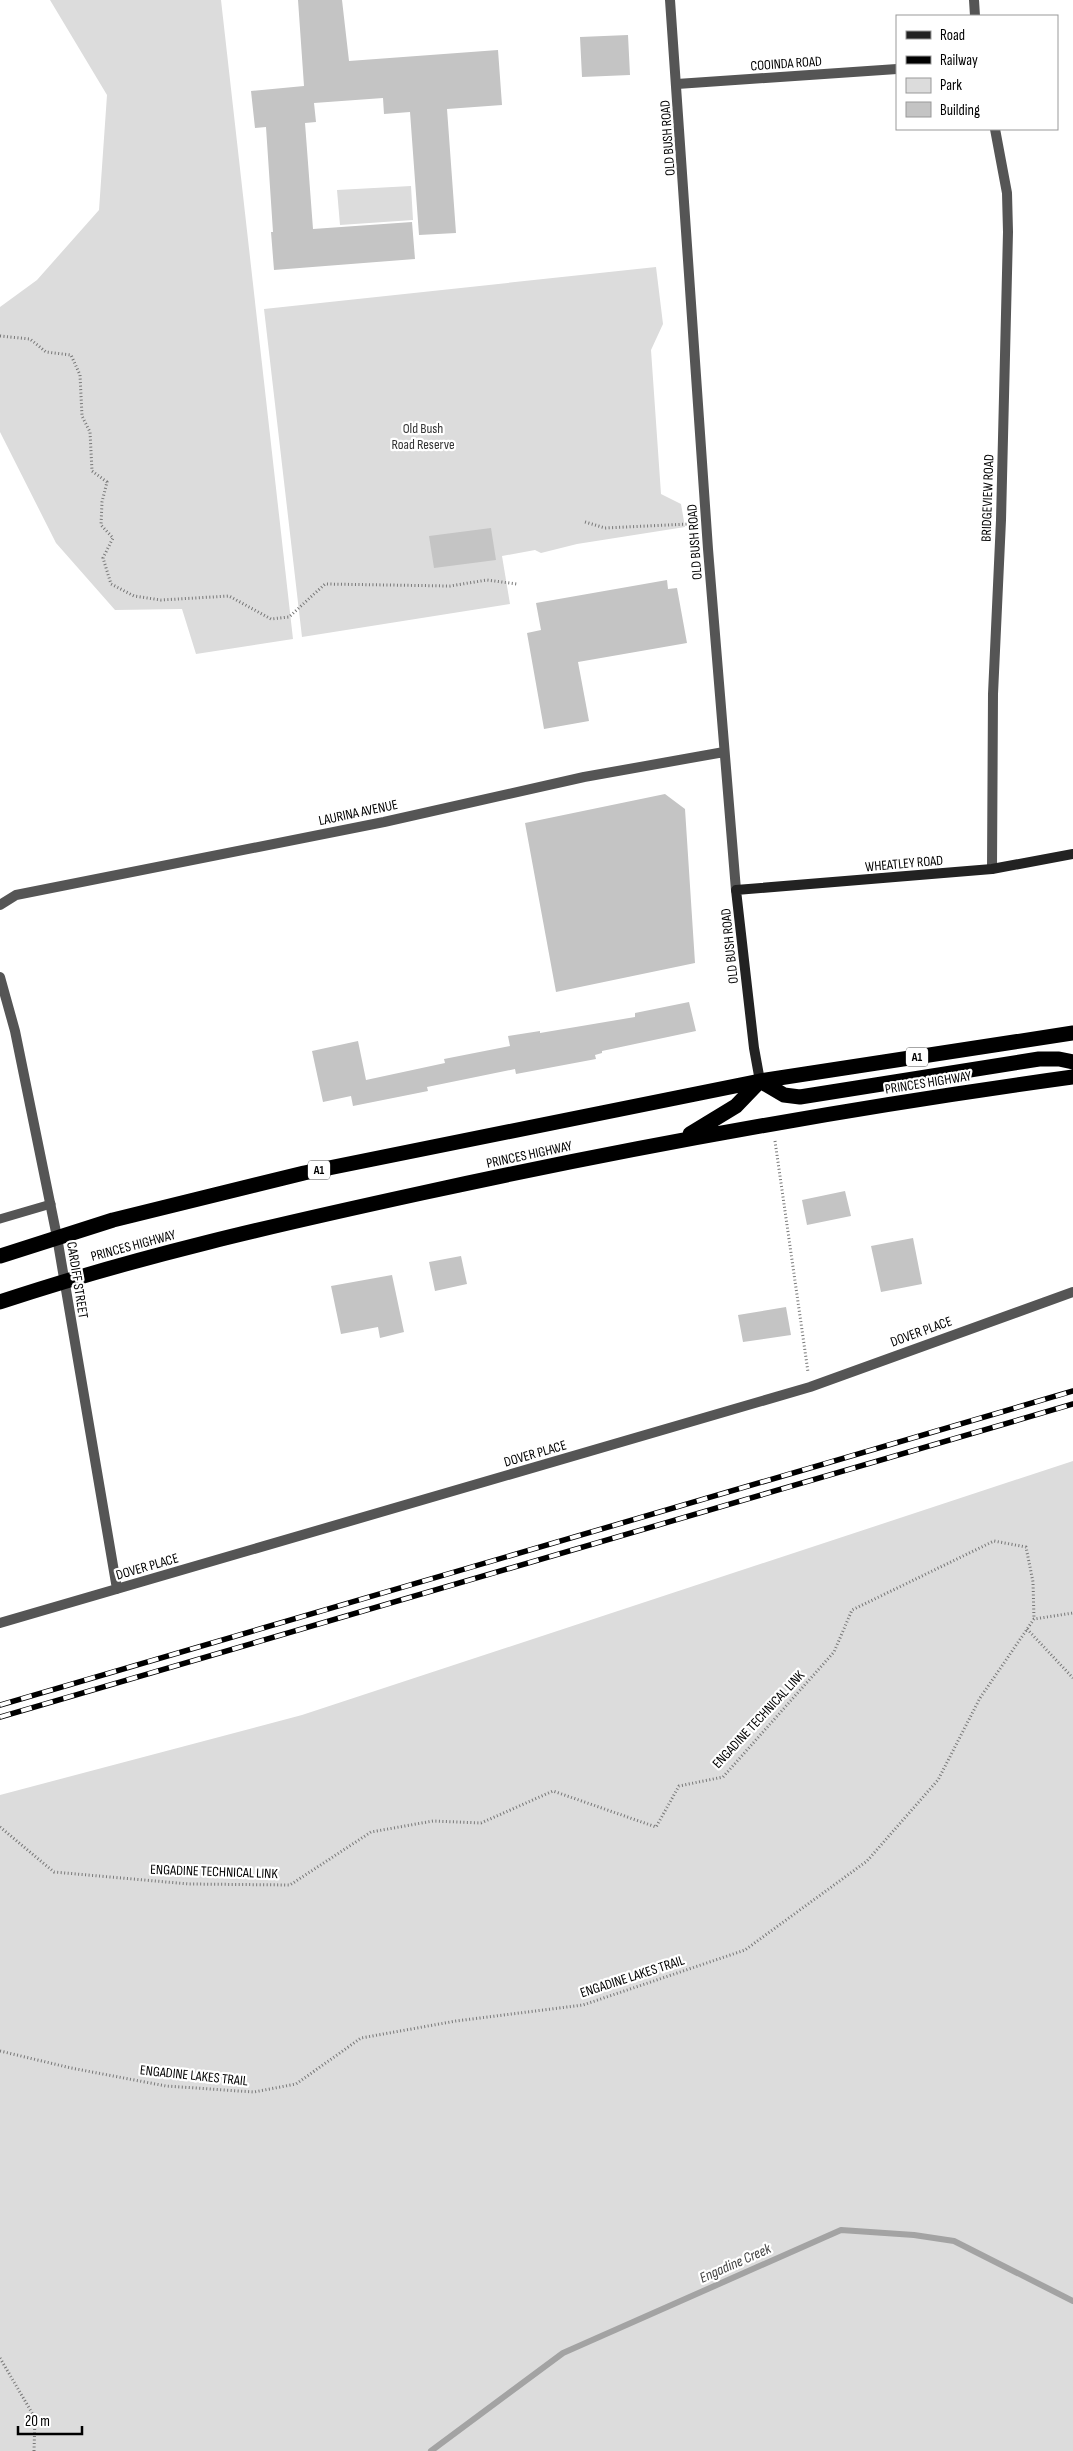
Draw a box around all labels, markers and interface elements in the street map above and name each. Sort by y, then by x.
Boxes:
legend [896,15,1058,130]
text: Road [940,26,965,45]
text: Railway [940,51,978,70]
street label: COOINDA ROAD [750,53,822,74]
text: Park [940,76,962,95]
street label: OLD BUSH ROAD [656,99,679,176]
text: Building [940,101,980,120]
park label: Old Bush Road Reserve [391,420,455,453]
street label: BRIDGEVIEW ROAD [977,454,998,542]
street label: OLD BUSH ROAD [683,503,706,580]
street label: LAURINA AVENUE [317,796,399,829]
street label: WHEATLEY ROAD [864,852,944,875]
street label: OLD BUSH ROAD [717,907,742,985]
road number: A1 [906,1048,928,1066]
street label: PRINCES HIGHWAY [884,1067,973,1098]
street label: PRINCES HIGHWAY [485,1137,574,1172]
road number: A1 [308,1160,330,1180]
street label: PRINCES HIGHWAY [89,1226,178,1265]
street label: CARDIFF STREET [63,1240,92,1320]
street label: DOVER PLACE [888,1312,954,1350]
street label: DOVER PLACE [502,1436,569,1470]
street label: DOVER PLACE [114,1549,181,1583]
street label: ENGADINE TECHNICAL LINK [709,1666,809,1772]
street label: ENGADINE TECHNICAL LINK [150,1861,279,1882]
street label: ENGADINE LAKES TRAIL [578,1952,686,2001]
street label: ENGADINE LAKES TRAIL [139,2061,249,2090]
water label: Engadine Creek [697,2239,774,2288]
scale bar [18,2404,81,2436]
text: 20 m [25,2412,50,2431]

